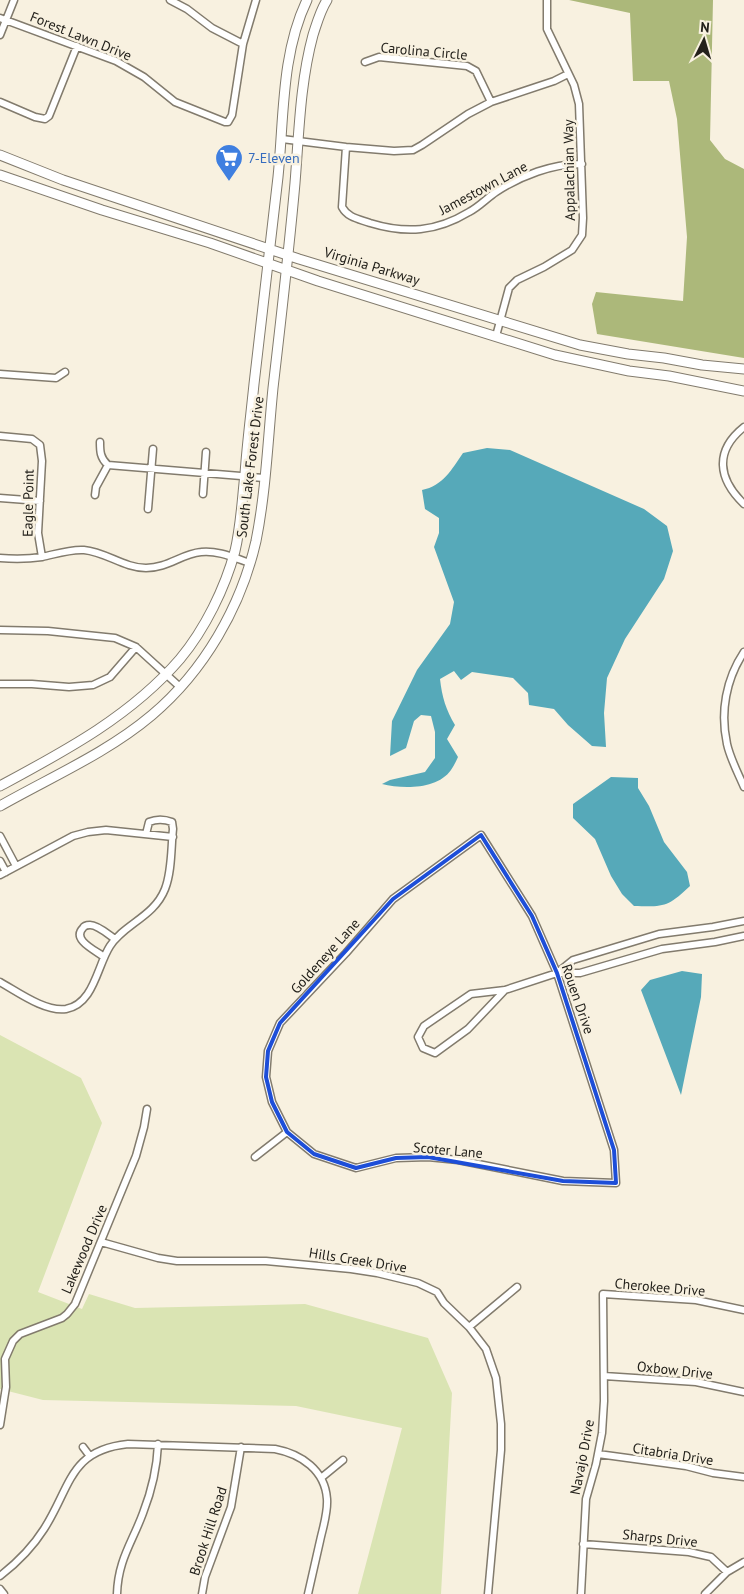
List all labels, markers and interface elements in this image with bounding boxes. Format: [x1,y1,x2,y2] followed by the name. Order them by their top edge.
[28,7,134,65] street label: Forest Lawn Drive
[679,15,729,65] north arrow
[700,18,711,36] text: N
[380,38,468,64] street label: Carolina Circle
[559,119,579,221] street label: Appalachian Way
[214,143,244,182] supermarket icon: 7-Eleven
[248,149,300,167] place label: 7-Eleven
[435,157,530,219] street label: Jamestown Lane
[321,243,423,289] street label: Virginia Parkway
[232,395,268,539] street label: South Lake Forest Drive
[18,469,38,537] street label: Eagle Point
[286,915,364,997] street label: Goldeneye Lane
[558,962,598,1036] street label: Rouen Drive
[412,1138,484,1162] street label: Scoter Lane
[57,1202,111,1296] street label: Lakewood Drive
[308,1243,408,1277] street label: Hills Creek Drive
[614,1274,706,1300] street label: Cherokee Drive
[636,1357,714,1383] street label: Oxbow Drive
[566,1418,598,1496] street label: Navajo Drive
[631,1439,715,1469] street label: Citabria Drive
[185,1484,231,1578] street label: Brook Hill Road
[622,1525,698,1551] street label: Sharps Drive

